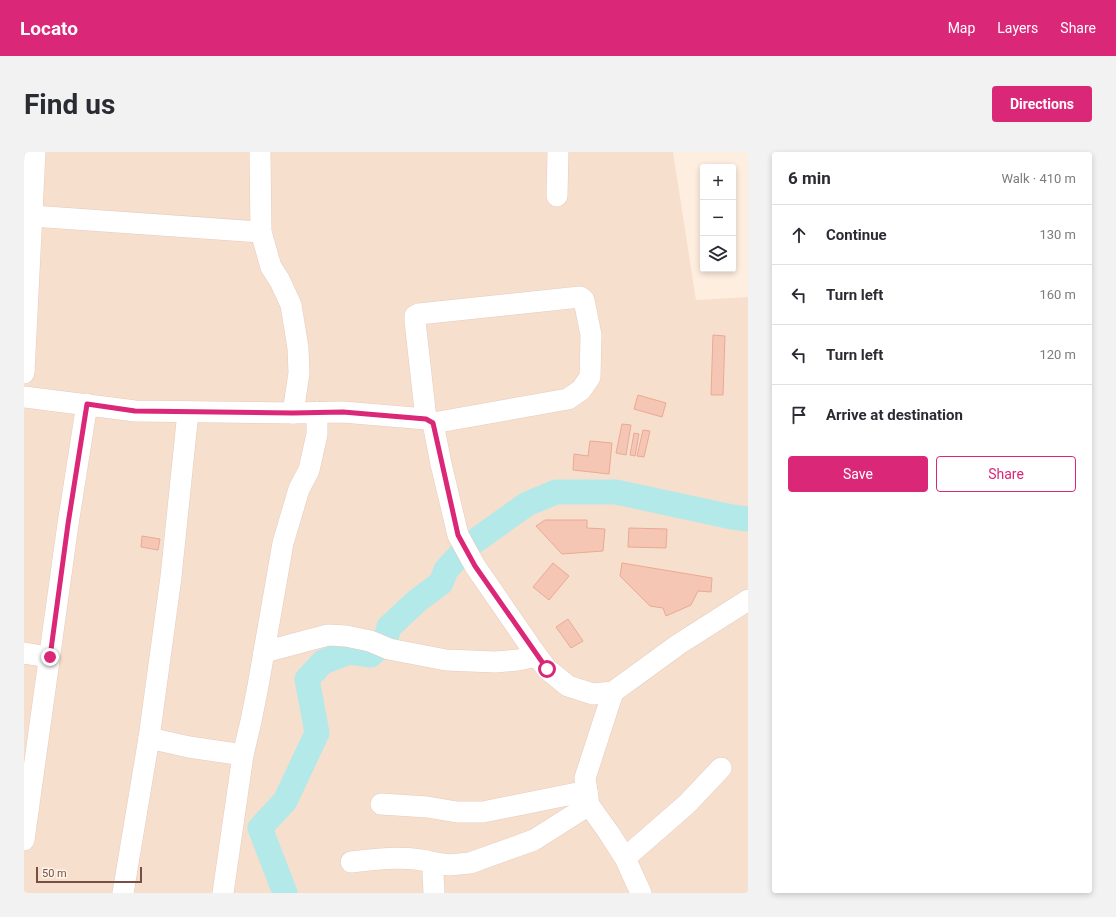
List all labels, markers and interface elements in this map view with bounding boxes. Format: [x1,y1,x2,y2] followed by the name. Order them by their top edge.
[20,17,78,40] text: Locato
[948,20,975,36] text: Map
[997,20,1038,36] text: Layers
[1060,20,1096,36] text: Share
[992,86,1092,122] button: Directions
[24,88,115,121] text: Find us
[700,164,736,272] map controls
[700,164,736,200] button: +
[788,168,831,188] text: 6 min
[1001,171,1076,186] text: Walk · 410 m
[700,200,736,236] button: −
[788,224,810,246] icon: ahead
[826,226,887,244] text: Continue
[1039,227,1076,242] text: 130 m
[700,236,736,272] button: layers
[788,284,810,306] icon: left
[826,286,883,304] text: Turn left
[1039,287,1076,302] text: 160 m
[788,344,810,366] icon: left
[826,346,883,364] text: Turn left
[1039,347,1076,362] text: 120 m
[788,404,810,426] icon: arrive
[826,406,963,424] text: Arrive at destination
[788,456,928,492] button: Save
[936,456,1076,492] button: Share
[41,648,59,666] route end
[538,660,556,678] route start
[36,865,142,884] scale bar
[42,867,67,880] text: 50 m

